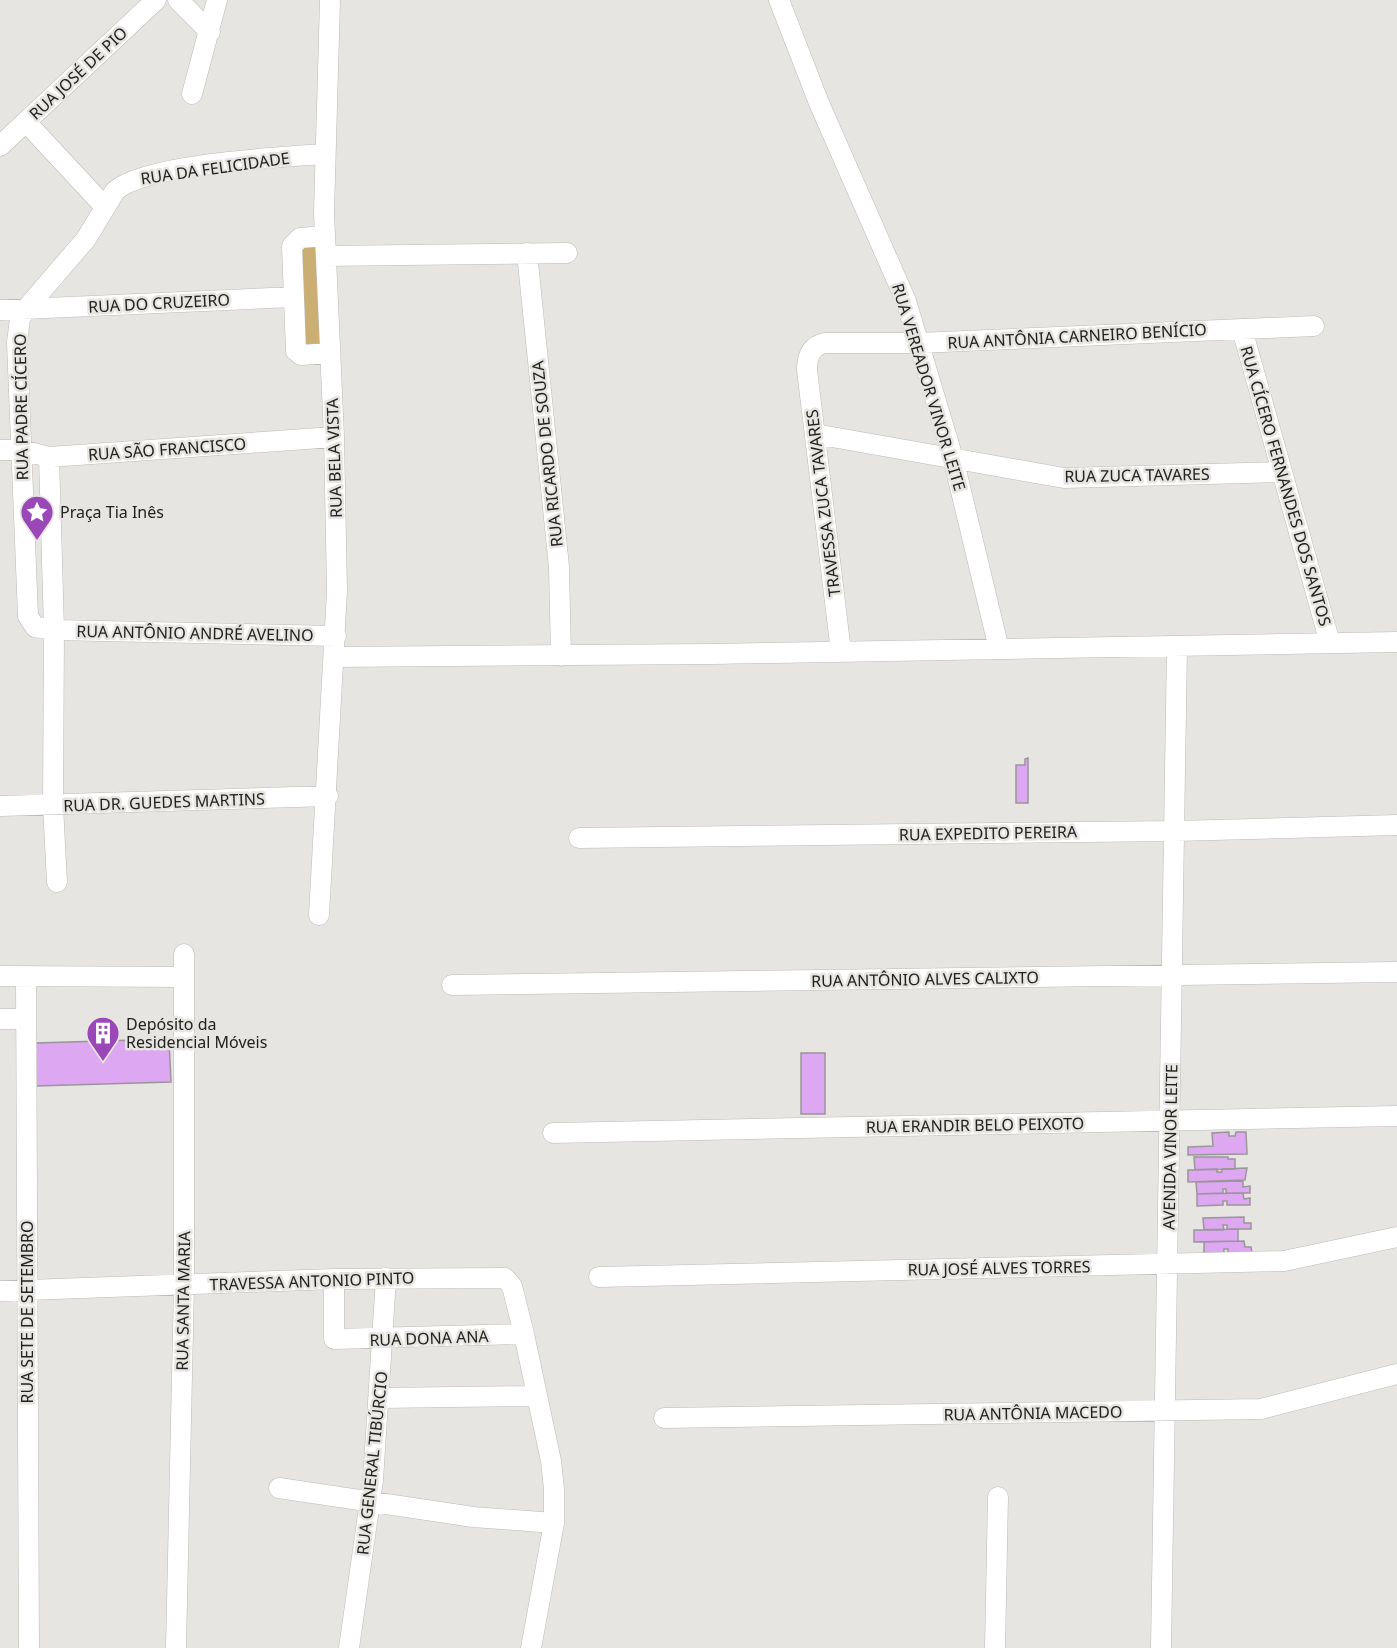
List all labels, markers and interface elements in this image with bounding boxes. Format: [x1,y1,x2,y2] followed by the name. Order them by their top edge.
[24,22,132,124] street label: RUA JOSÉ DE PIO
[139,147,291,189] street label: RUA DA FELICIDADE
[887,280,971,494] street label: RUA VEREADOR VINOR LEITE
[88,288,230,318] street label: RUA DO CRUZEIRO
[947,318,1207,354] street label: RUA ANTÔNIA CARNEIRO BENÍCIO
[9,333,33,481] street label: RUA PADRE CÍCERO
[1235,343,1337,629] street label: RUA CÍCERO FERNANDES DOS SANTOS
[526,359,568,548] street label: RUA RICARDO DE SOUZA
[321,397,347,518] street label: RUA BELA VISTA
[801,408,845,598] street label: TRAVESSA ZUCA TAVARES
[87,432,247,466] street label: RUA SÃO FRANCISCO
[1064,463,1210,487] street label: RUA ZUCA TAVARES
[19,494,55,541] place icon: Praça Tia Inês
[60,501,164,523] place label: Praça Tia Inês
[76,620,314,646] street label: RUA ANTÔNIO ANDRÉ AVELINO
[63,787,265,817] street label: RUA DR. GUEDES MARTINS
[899,820,1078,846] street label: RUA EXPEDITO PEREIRA
[811,966,1039,992] street label: RUA ANTÔNIO ALVES CALIXTO
[126,1013,267,1053] place label: Depósito da Residencial Móveis
[85,1015,121,1062] building icon: Depósito da Residencial Móveis
[1158,1064,1182,1230] street label: AVENIDA VINOR LEITE
[866,1112,1084,1138] street label: RUA ERANDIR BELO PEIXOTO
[16,1220,38,1404] street label: RUA SETE DE SETEMBRO
[171,1230,195,1371] street label: RUA SANTA MARIA
[907,1255,1091,1281] street label: RUA JOSÉ ALVES TORRES
[209,1266,415,1296] street label: TRAVESSA ANTONIO PINTO
[369,1325,490,1351] street label: RUA DONA ANA
[351,1370,393,1556] street label: RUA GENERAL TIBÚRCIO
[943,1400,1123,1426] street label: RUA ANTÔNIA MACEDO

